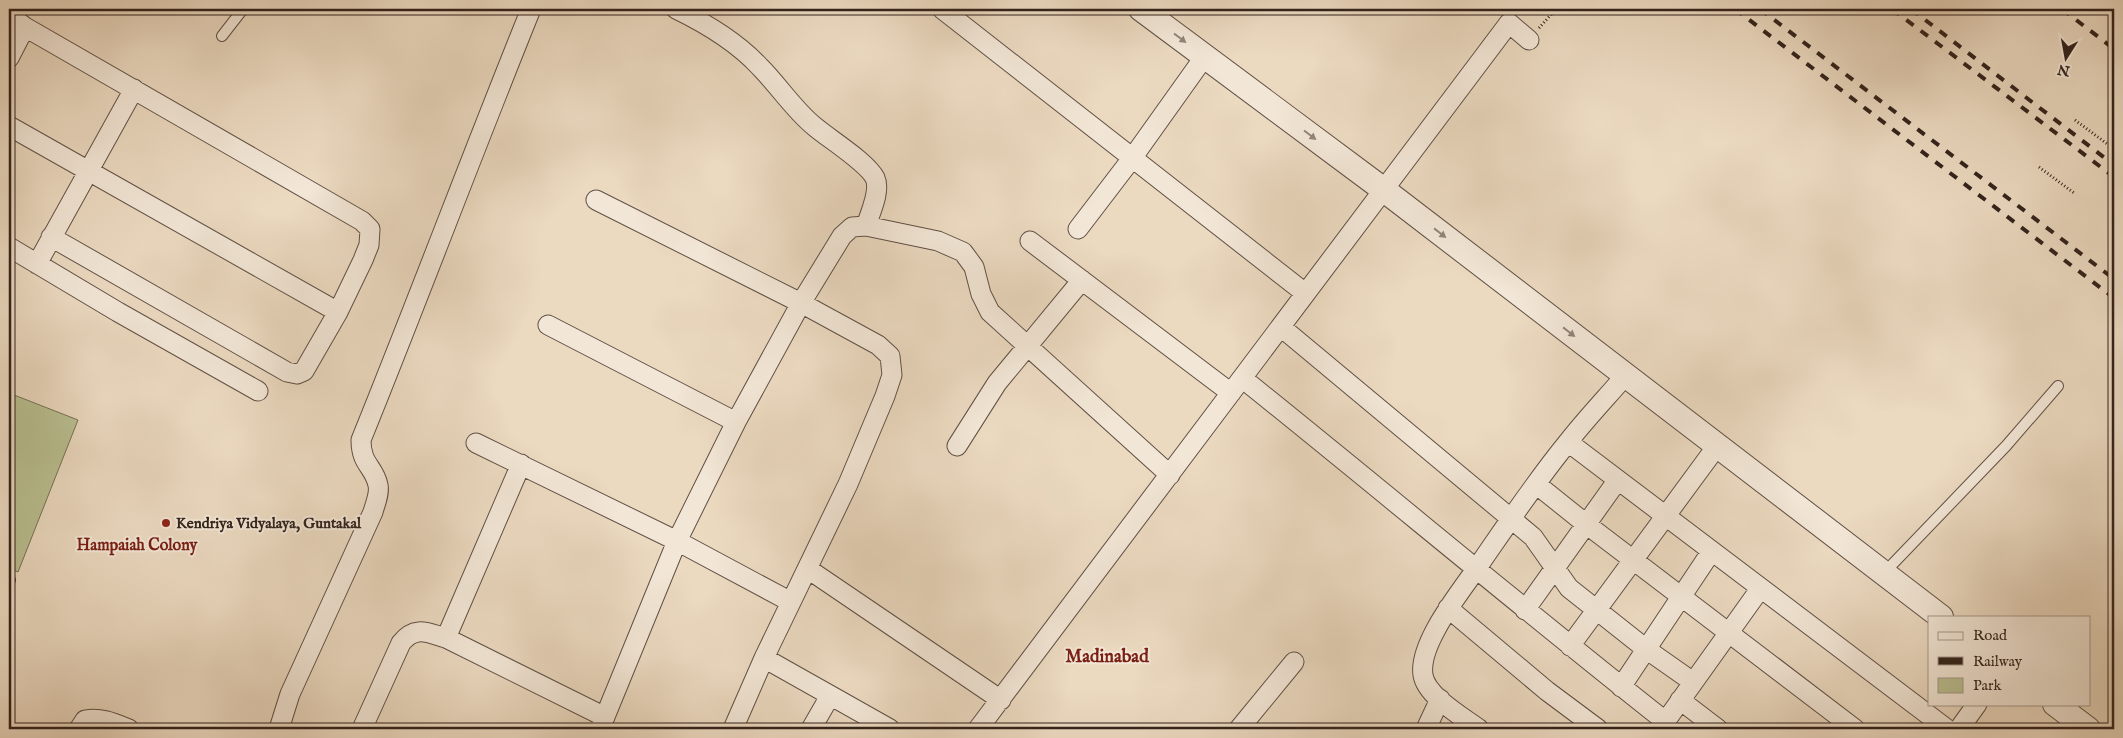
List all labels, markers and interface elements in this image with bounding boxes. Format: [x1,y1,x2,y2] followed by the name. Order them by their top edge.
[2040,32,2090,82] north arrow
[1173,33,1187,43] one-way arrow
[2056,60,2072,80] text: N
[1303,130,1316,141] one-way arrow
[1433,228,1446,239] one-way arrow
[1562,327,1575,338] one-way arrow
[176,514,362,533] place label: Kendriya Vidyalaya, Guntakal
[160,517,172,529] marker: Kendriya Vidyalaya, Guntakal
[77,536,199,556] district label: Hampaiah Colony
[1928,616,2090,706] legend
[1973,626,2008,645] text: Road
[1065,646,1149,669] district label: Madinabad
[1973,652,2023,671] text: Railway
[1973,676,2003,695] text: Park

